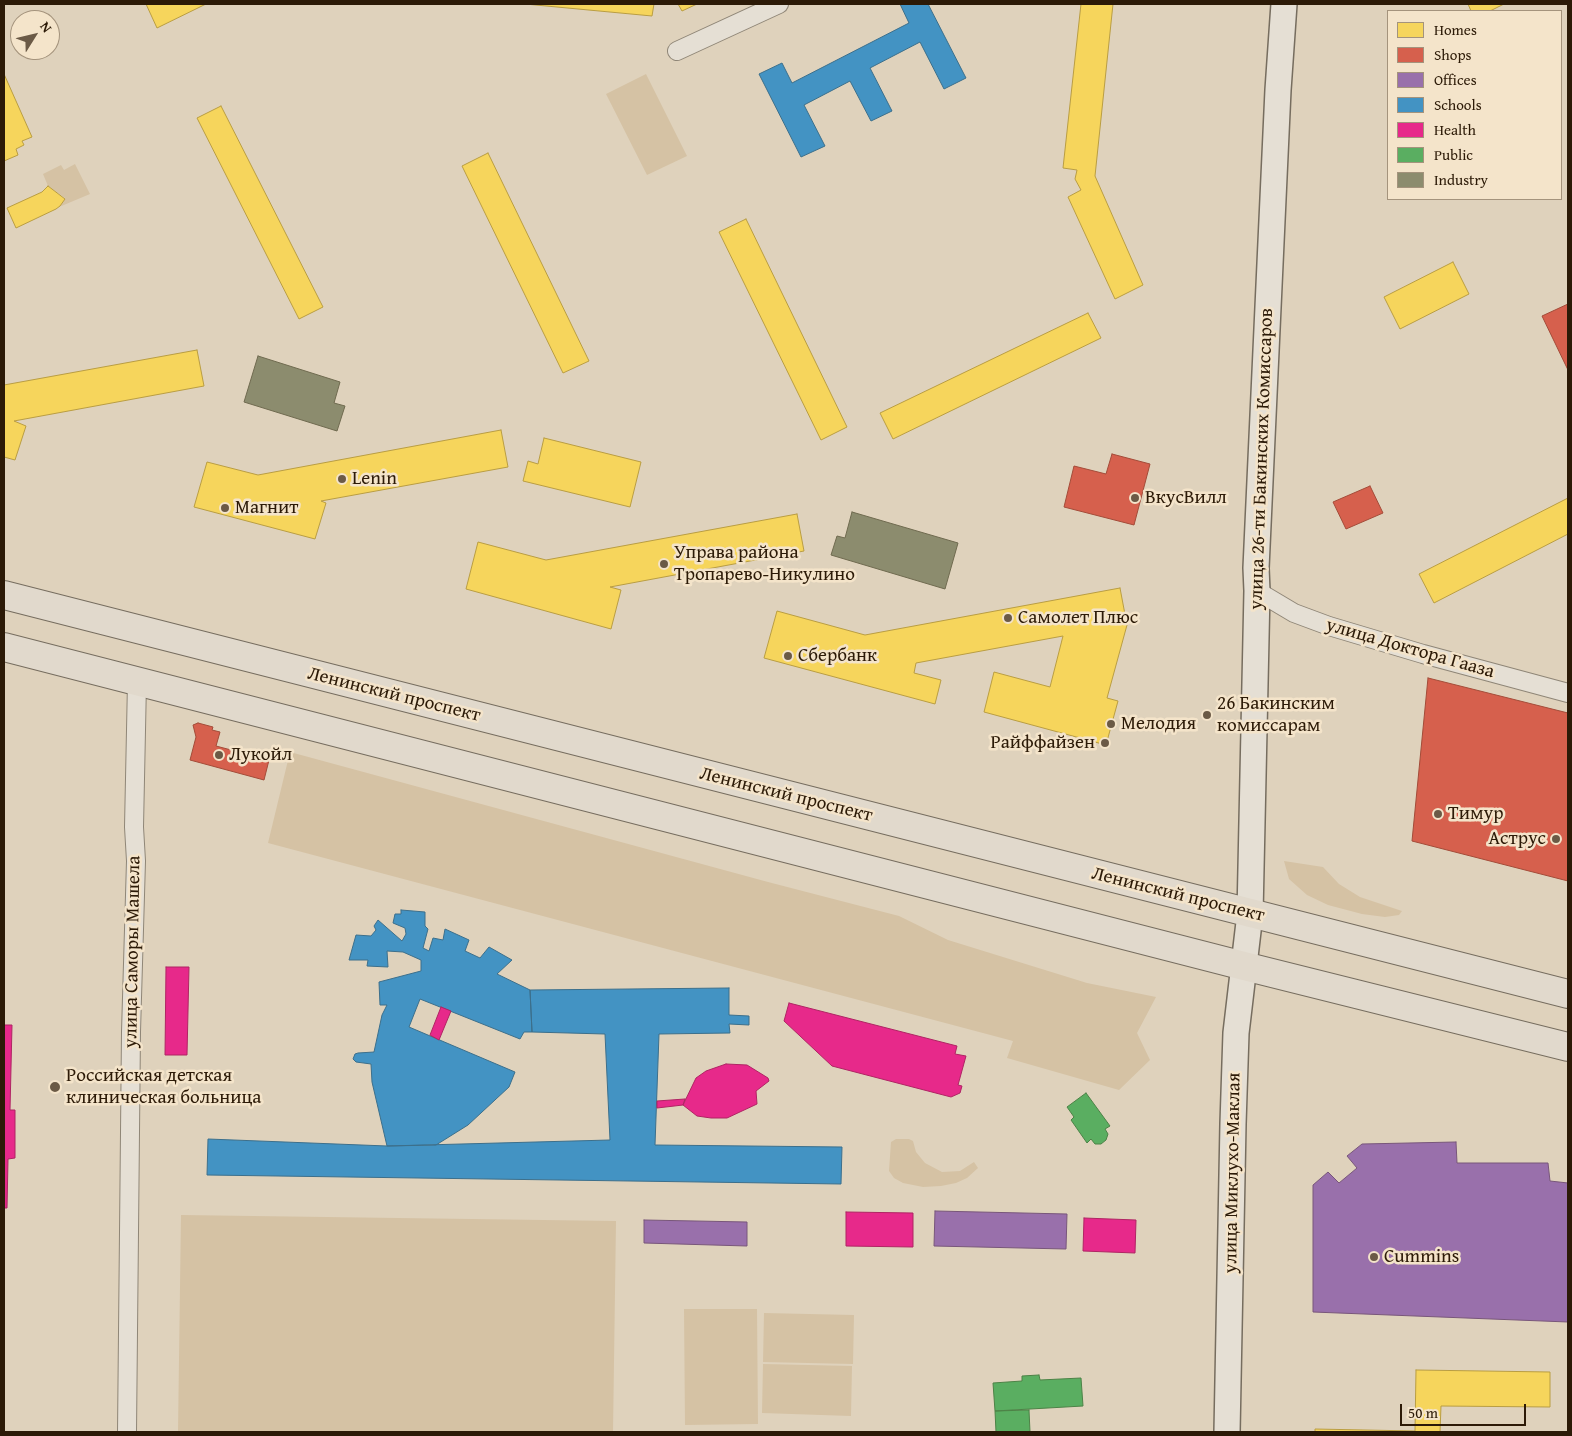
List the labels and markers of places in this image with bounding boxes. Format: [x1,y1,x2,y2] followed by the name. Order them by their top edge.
[352,468,397,490] place label: Lenin
[336,473,348,485] marker: Lenin
[1145,487,1227,509] place label: ВкусВилл
[1129,492,1141,504] marker: ВкусВилл
[235,497,298,519] place label: Магнит
[219,502,231,514] marker: Магнит
[674,542,855,586] place label: Управа района Тропарево-Никулино
[658,558,670,570] marker: Управа района Тропарево-Никулино
[1018,607,1138,629] place label: Самолет Плюс
[1002,612,1014,624] marker: Самолет Плюс
[798,645,877,667] place label: Сбербанк
[782,650,794,662] marker: Сбербанк
[1217,693,1335,737] place label: 26 Бакинским комиссарам
[1201,709,1213,721] marker: 26 Бакинским комиссарам
[1121,713,1196,735] place label: Мелодия
[1105,718,1117,730] marker: Мелодия
[990,732,1095,754] place label: Райффайзен
[1099,737,1111,749] marker: Райффайзен
[229,744,292,766] place label: Лукойл
[213,749,225,761] marker: Лукойл
[1448,803,1503,825] place label: Тимур
[1432,808,1444,820] marker: Тимур
[1489,828,1546,850] place label: Аструс
[1550,833,1562,845] marker: Аструс
[66,1065,261,1109] place label: Российская детская клиническая больница
[48,1080,62,1094] marker: Российская детская клиническая больница
[1384,1246,1459,1268] place label: Cummins
[1368,1251,1380,1263] marker: Cummins

